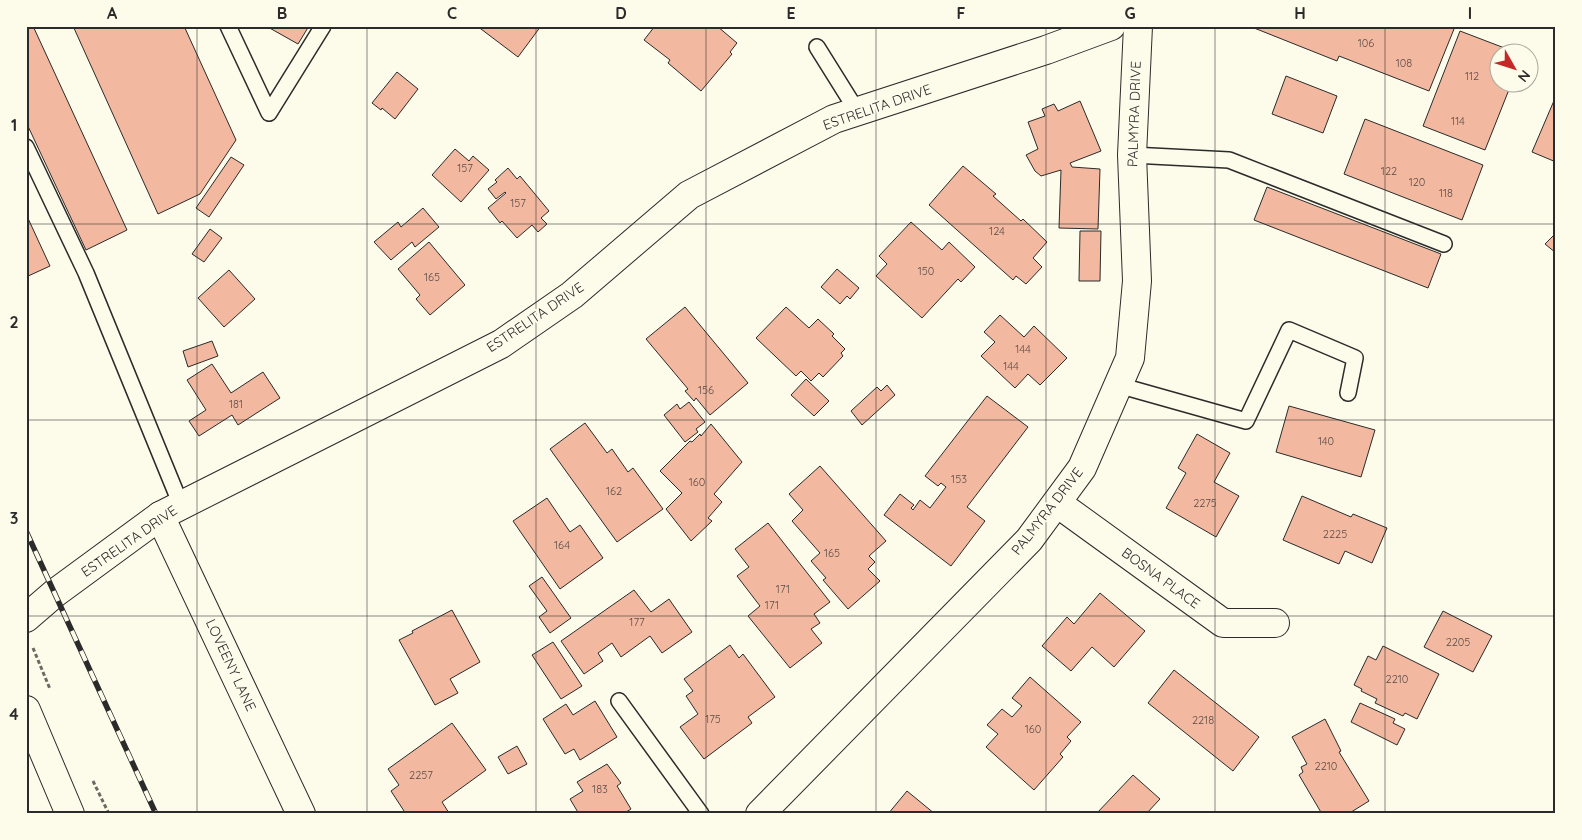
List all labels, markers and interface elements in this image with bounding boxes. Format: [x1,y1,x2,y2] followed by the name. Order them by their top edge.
[107,3,118,23] text: A
[277,3,287,23] text: B
[447,3,457,23] text: C
[615,3,627,23] text: D
[786,3,796,23] text: E
[957,3,966,23] text: F
[1124,3,1136,23] text: G
[1294,3,1306,23] text: H
[1468,3,1472,23] text: I
[1358,36,1374,50] house number: 106
[1490,42,1540,92] north arrow
[1396,56,1412,70] house number: 108
[1123,61,1145,167] street label: PALMYRA DRIVE
[1514,67,1534,86] text: N
[1465,69,1479,83] house number: 112
[820,80,934,134] street label: ESTRELITA DRIVE
[1451,114,1465,128] house number: 114
[11,115,17,135] text: 1
[457,161,473,175] house number: 157
[1381,164,1397,178] house number: 122
[1409,175,1425,189] house number: 120
[1439,186,1453,200] house number: 118
[510,196,526,210] house number: 157
[989,224,1005,238] house number: 124
[918,264,934,278] house number: 150
[424,270,440,284] house number: 165
[483,278,587,356] street label: ESTRELITA DRIVE
[9,312,19,332] text: 2
[1015,342,1031,356] house number: 144
[1003,359,1019,373] house number: 144
[698,383,714,397] house number: 156
[229,397,243,411] house number: 181
[1318,434,1334,448] house number: 140
[1007,464,1087,558] street label: PALMYRA DRIVE
[951,472,967,486] house number: 153
[689,475,705,489] house number: 160
[606,484,622,498] house number: 162
[1193,496,1217,510] house number: 2275
[77,501,181,581] street label: ESTRELITA DRIVE
[10,508,18,528] text: 3
[1323,527,1347,541] house number: 2225
[554,538,570,552] house number: 164
[1118,543,1204,613] street label: BOSNA PLACE
[824,546,840,560] house number: 165
[776,582,790,596] house number: 171
[765,598,779,612] house number: 171
[629,615,645,629] house number: 177
[202,616,260,714] street label: LOVEENY LANE
[1446,635,1470,649] house number: 2205
[1386,672,1408,686] house number: 2210
[9,704,19,724] text: 4
[705,712,721,726] house number: 175
[1192,713,1214,727] house number: 2218
[1025,722,1041,736] house number: 160
[1315,759,1337,773] house number: 2210
[409,768,433,782] house number: 2257
[592,782,608,796] house number: 183

